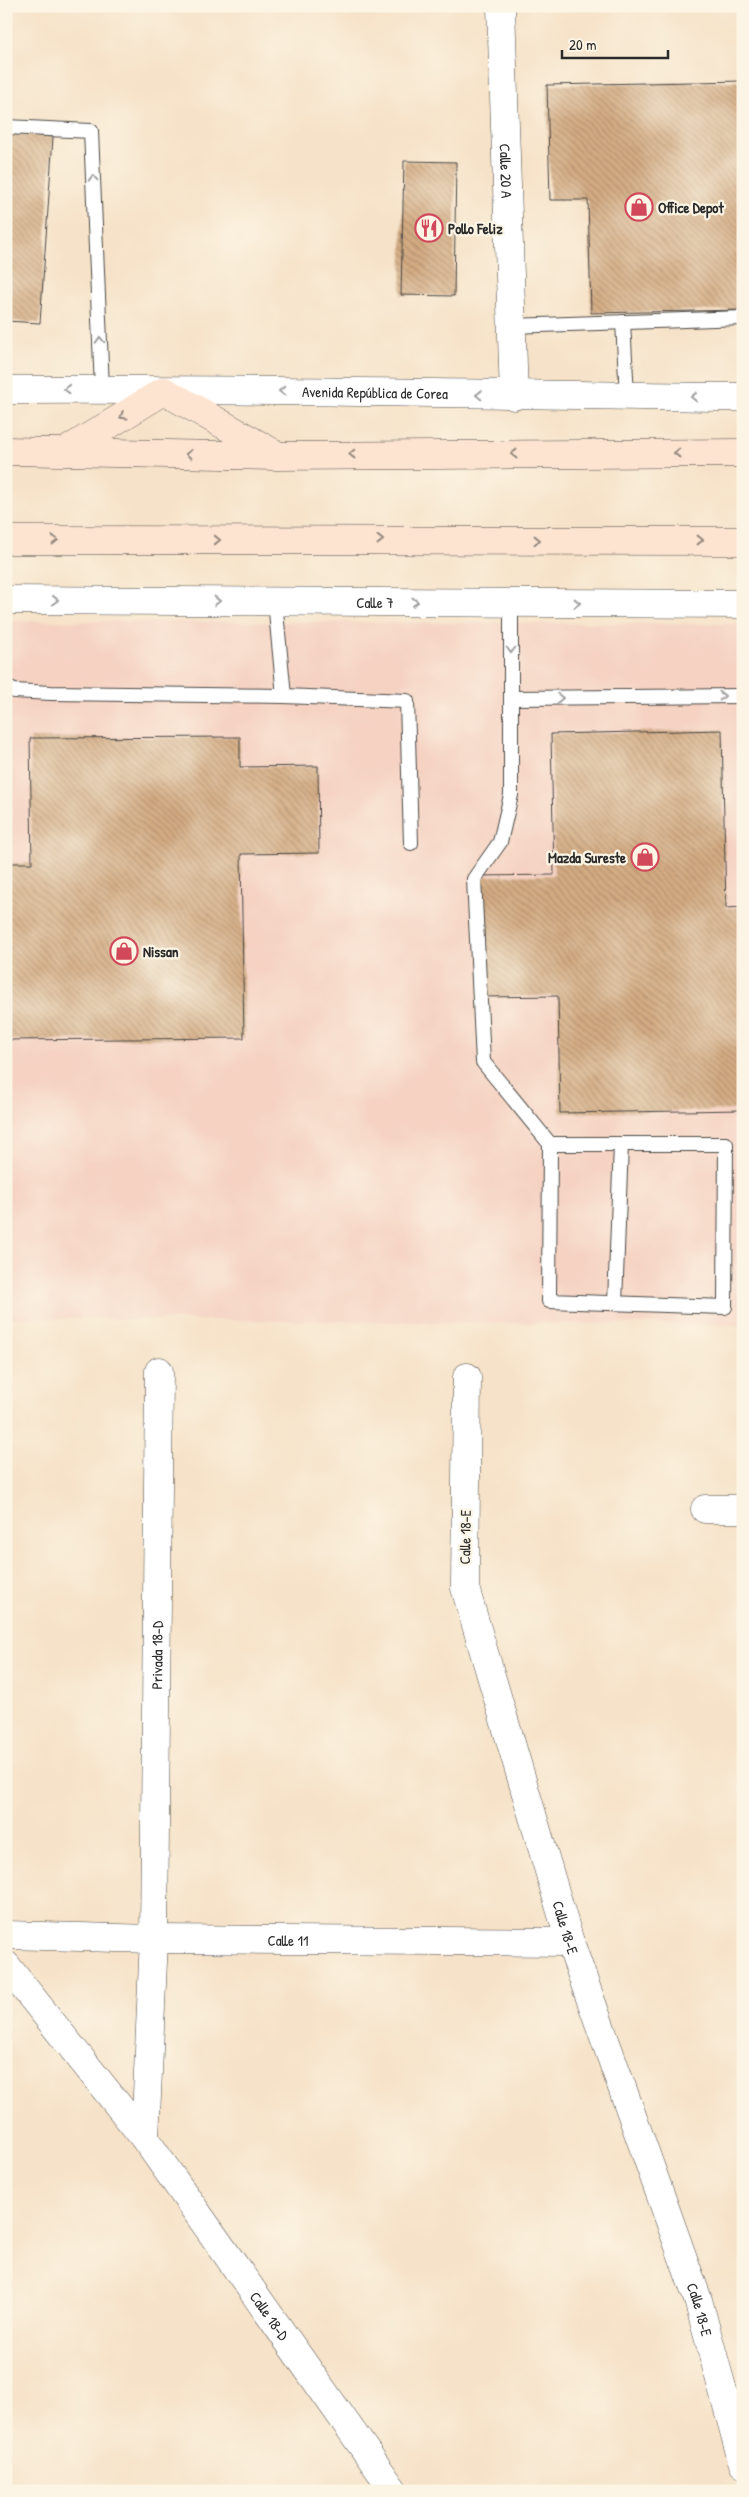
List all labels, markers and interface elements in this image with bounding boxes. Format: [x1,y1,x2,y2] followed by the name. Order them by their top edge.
[562,28,668,60] scale bar
[569,34,596,55] text: 20 m
[495,143,518,199] street label: Calle 20 A
[88,174,99,182] one-way arrow
[624,192,654,222] shop icon: Office Depot
[658,197,724,219] place label: Office Depot
[414,213,444,243] restaurant icon: Pollo Feliz
[448,218,503,239] place label: Pollo Feliz
[95,336,106,344] one-way arrow
[302,381,448,404] street label: Avenida República de Corea
[62,384,70,394] one-way arrow
[277,386,285,396] one-way arrow
[475,390,482,400] one-way arrow
[690,391,698,402] one-way arrow
[119,410,128,420] one-way arrow
[672,448,680,458] one-way arrow
[185,449,192,459] one-way arrow
[347,449,355,459] one-way arrow
[510,449,518,459] one-way arrow
[52,535,59,545] one-way arrow
[214,535,222,545] one-way arrow
[376,535,384,545] one-way arrow
[534,535,541,545] one-way arrow
[696,535,704,545] one-way arrow
[356,591,394,613] street label: Calle 7
[52,595,59,605] one-way arrow
[214,595,222,606] one-way arrow
[412,597,419,607] one-way arrow
[574,598,582,608] one-way arrow
[506,647,516,655] one-way arrow
[718,691,726,701] one-way arrow
[556,693,564,703] one-way arrow
[630,842,660,872] shop icon: Mazda Sureste
[548,847,626,868] place label: Mazda Sureste
[109,936,139,966] shop icon: Nissan
[143,941,179,962] place label: Nissan
[454,1509,476,1564] street label: Calle 18-E
[146,1620,167,1690] street label: Privada 18-D
[548,1898,584,1957] street label: Calle 18-E
[267,1929,308,1951] street label: Calle 11
[682,2280,718,2339] street label: Calle 18-E
[245,2287,295,2345] street label: Calle 18-D

